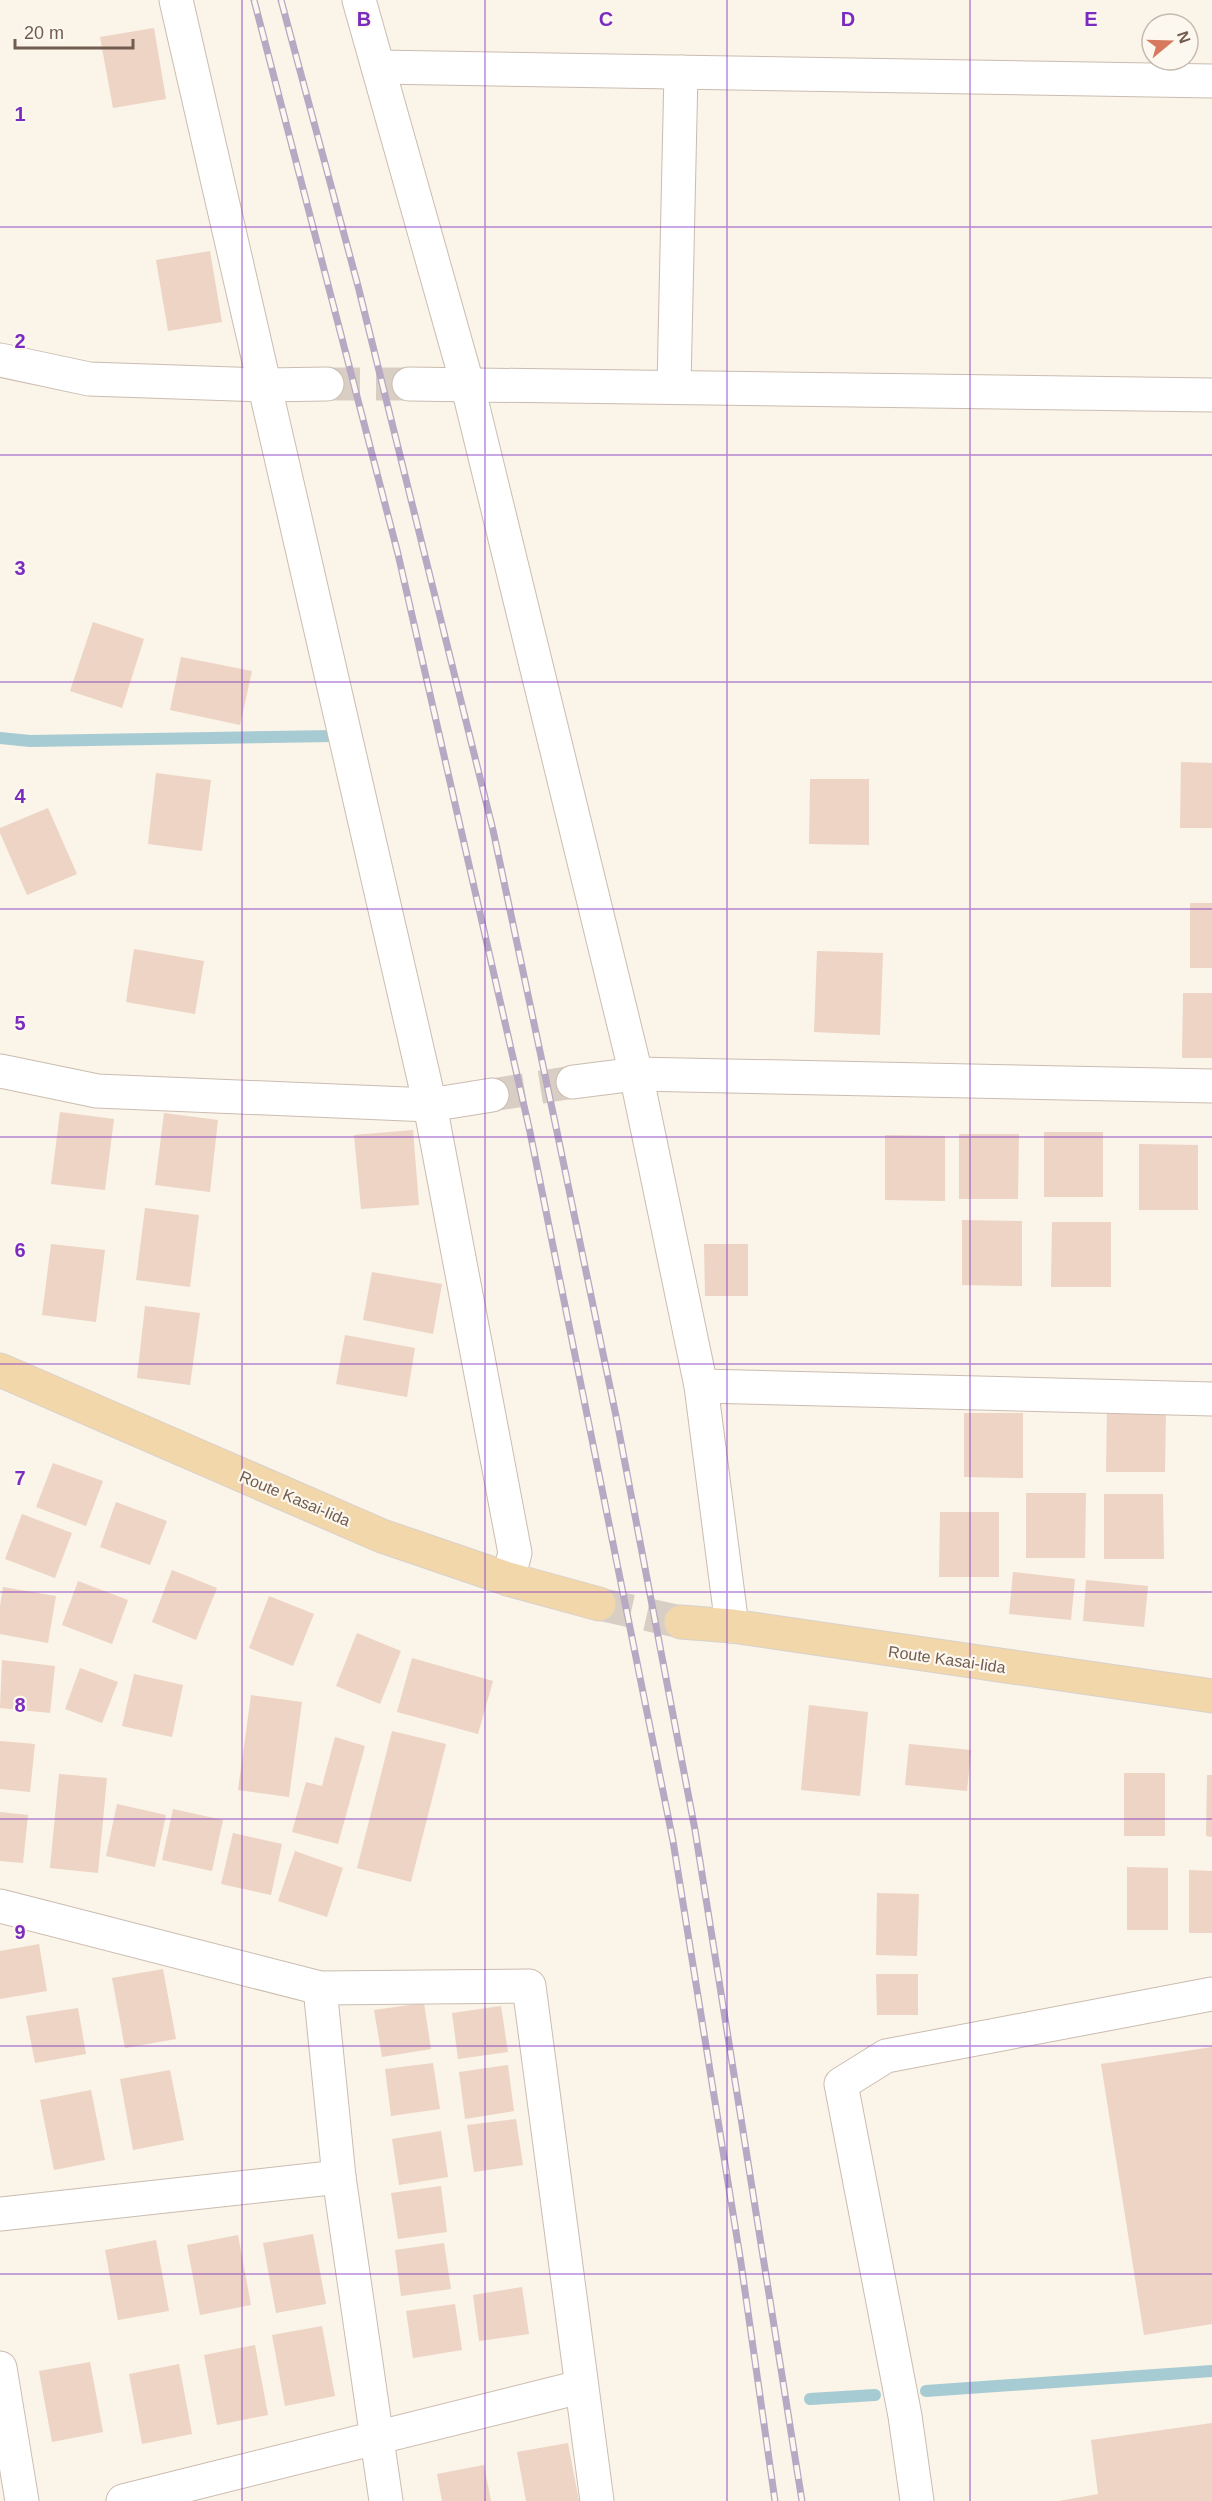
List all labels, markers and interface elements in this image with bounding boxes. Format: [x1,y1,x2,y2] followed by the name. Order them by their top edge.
[357,8,371,30] text: B
[599,8,613,30] text: C
[841,8,855,30] text: D
[1084,8,1098,30] text: E
[15,12,134,50] scale bar
[1140,12,1200,72] north arrow
[24,23,64,43] text: 20 m
[1174,29,1194,46] text: N
[14,103,26,125] text: 1
[14,330,26,352] text: 2
[14,557,26,579] text: 3
[14,785,26,807] text: 4
[14,1012,26,1034] text: 5
[14,1239,26,1261] text: 6
[14,1467,26,1489] text: 7
[237,1468,353,1529] street label: Route Kasai-Iida
[887,1643,1007,1676] street label: Route Kasai-Iida
[14,1694,26,1716] text: 8
[14,1921,26,1943] text: 9

